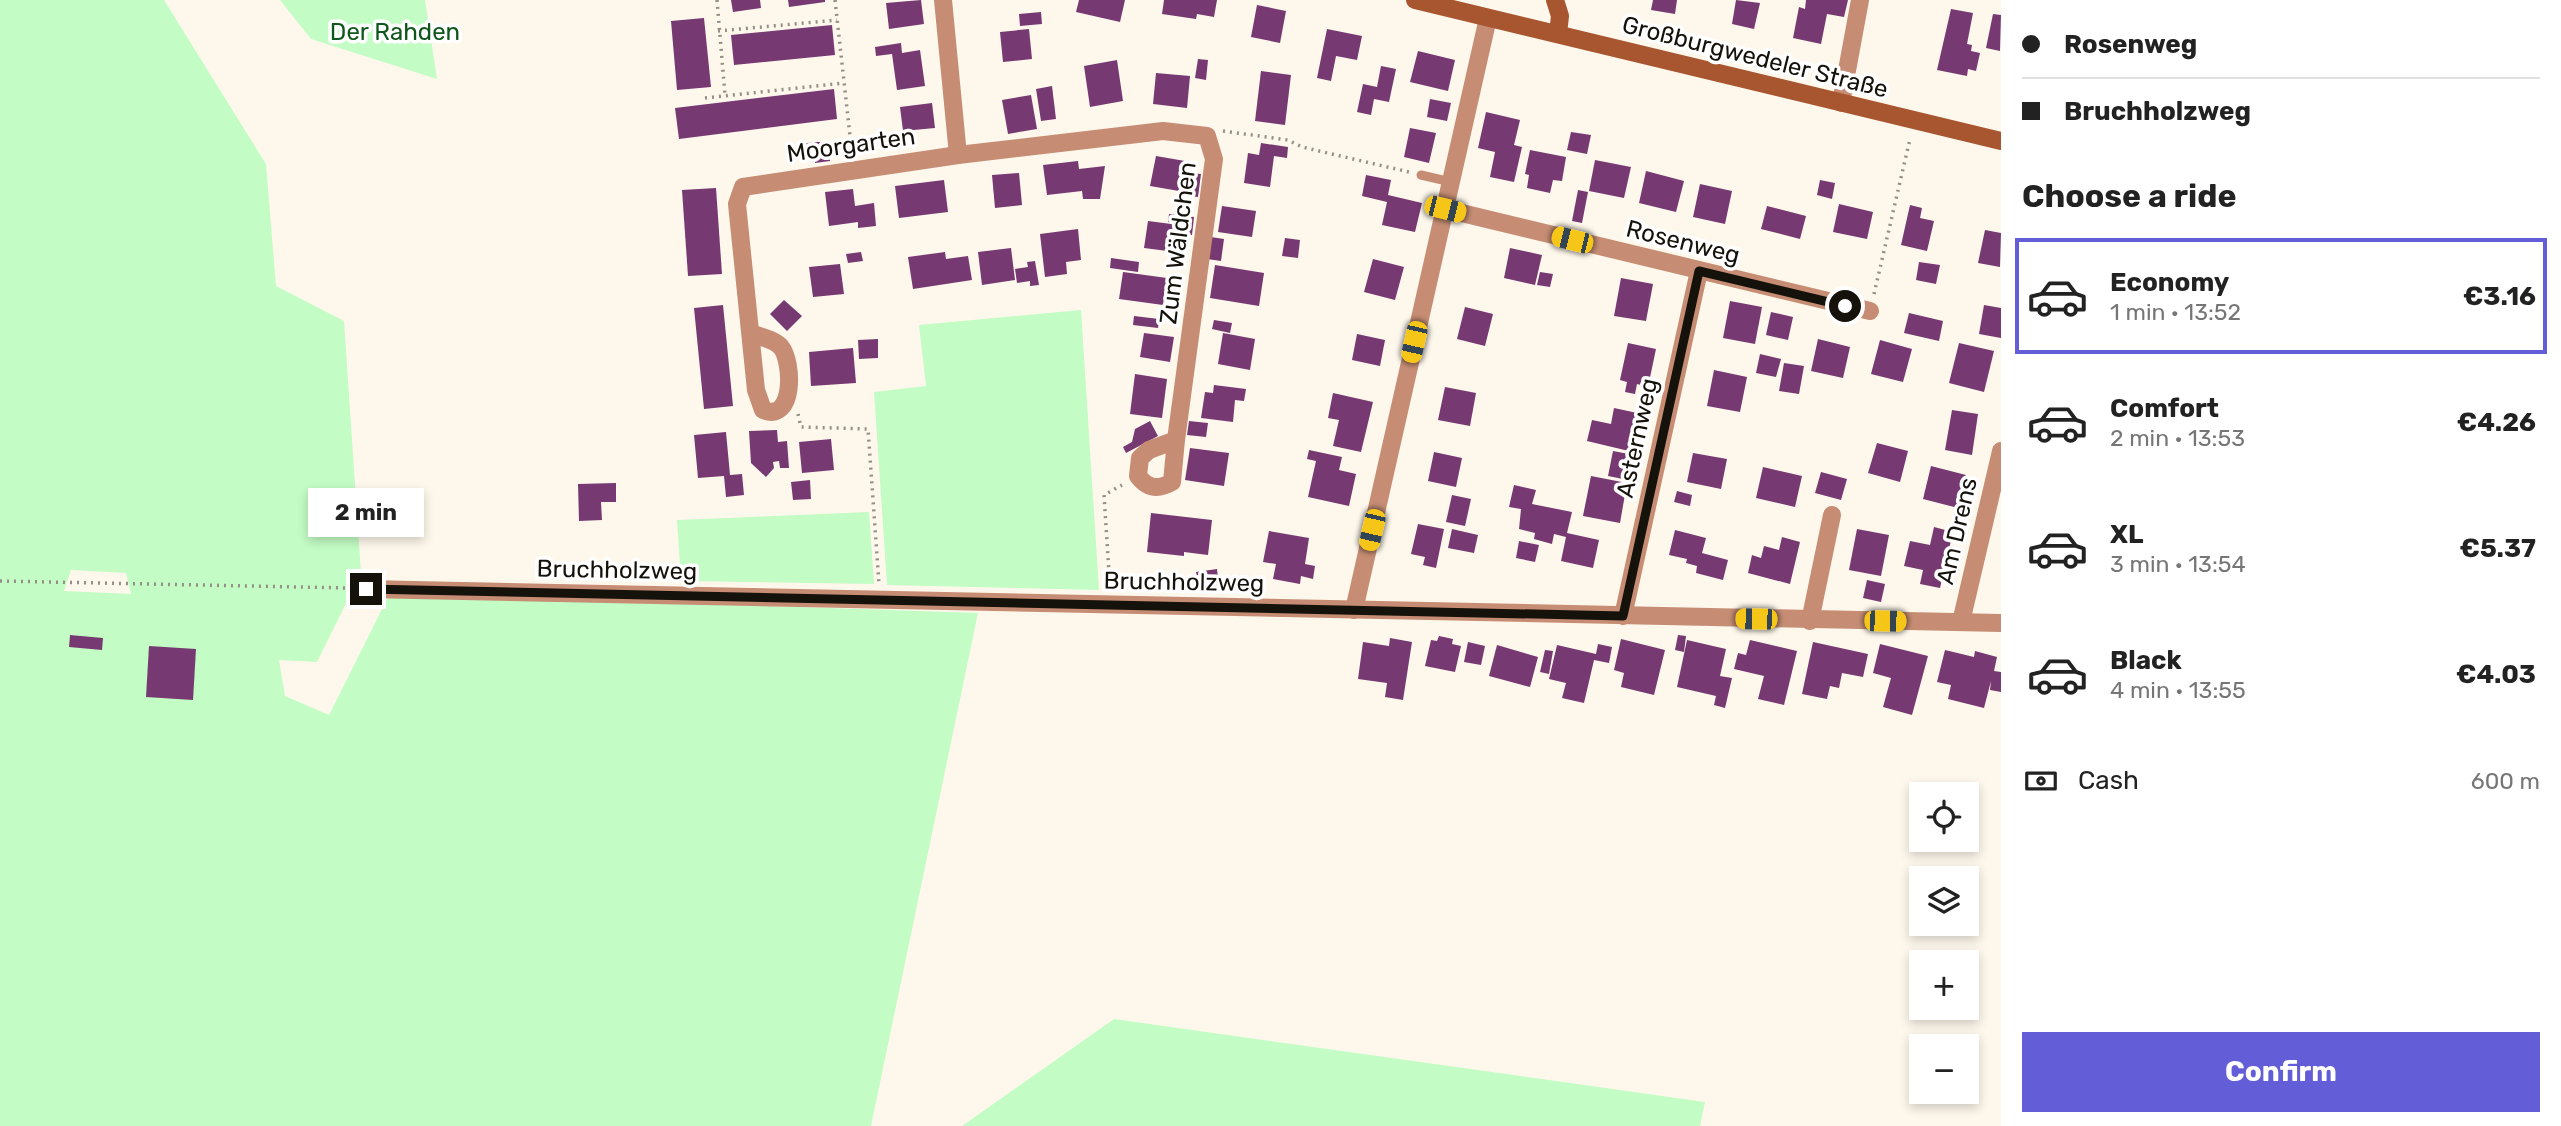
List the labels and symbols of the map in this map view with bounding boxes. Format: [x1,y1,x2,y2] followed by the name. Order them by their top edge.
[1619,10,1891,104] street label: Großburgwedeler Straße
[330,18,460,46] park label: Der Rahden
[785,122,917,168] street label: Moorgarten
[1154,160,1202,326] street label: Zum Wäldchen
[1423,194,1468,224] car
[1623,214,1743,270] street label: Rosenweg
[1550,225,1595,255] car
[1829,290,1861,322] route start
[1400,319,1429,365] car
[1611,376,1663,500] street label: Asternweg
[1931,475,1983,587] street label: Am Drens
[308,488,424,536] callout: 2 min
[1358,507,1387,553] car
[536,555,698,585] street label: Bruchholzweg
[1103,567,1265,597] street label: Bruchholzweg
[350,573,382,605] route end
[1735,608,1778,630] car
[1864,610,1907,632] car

